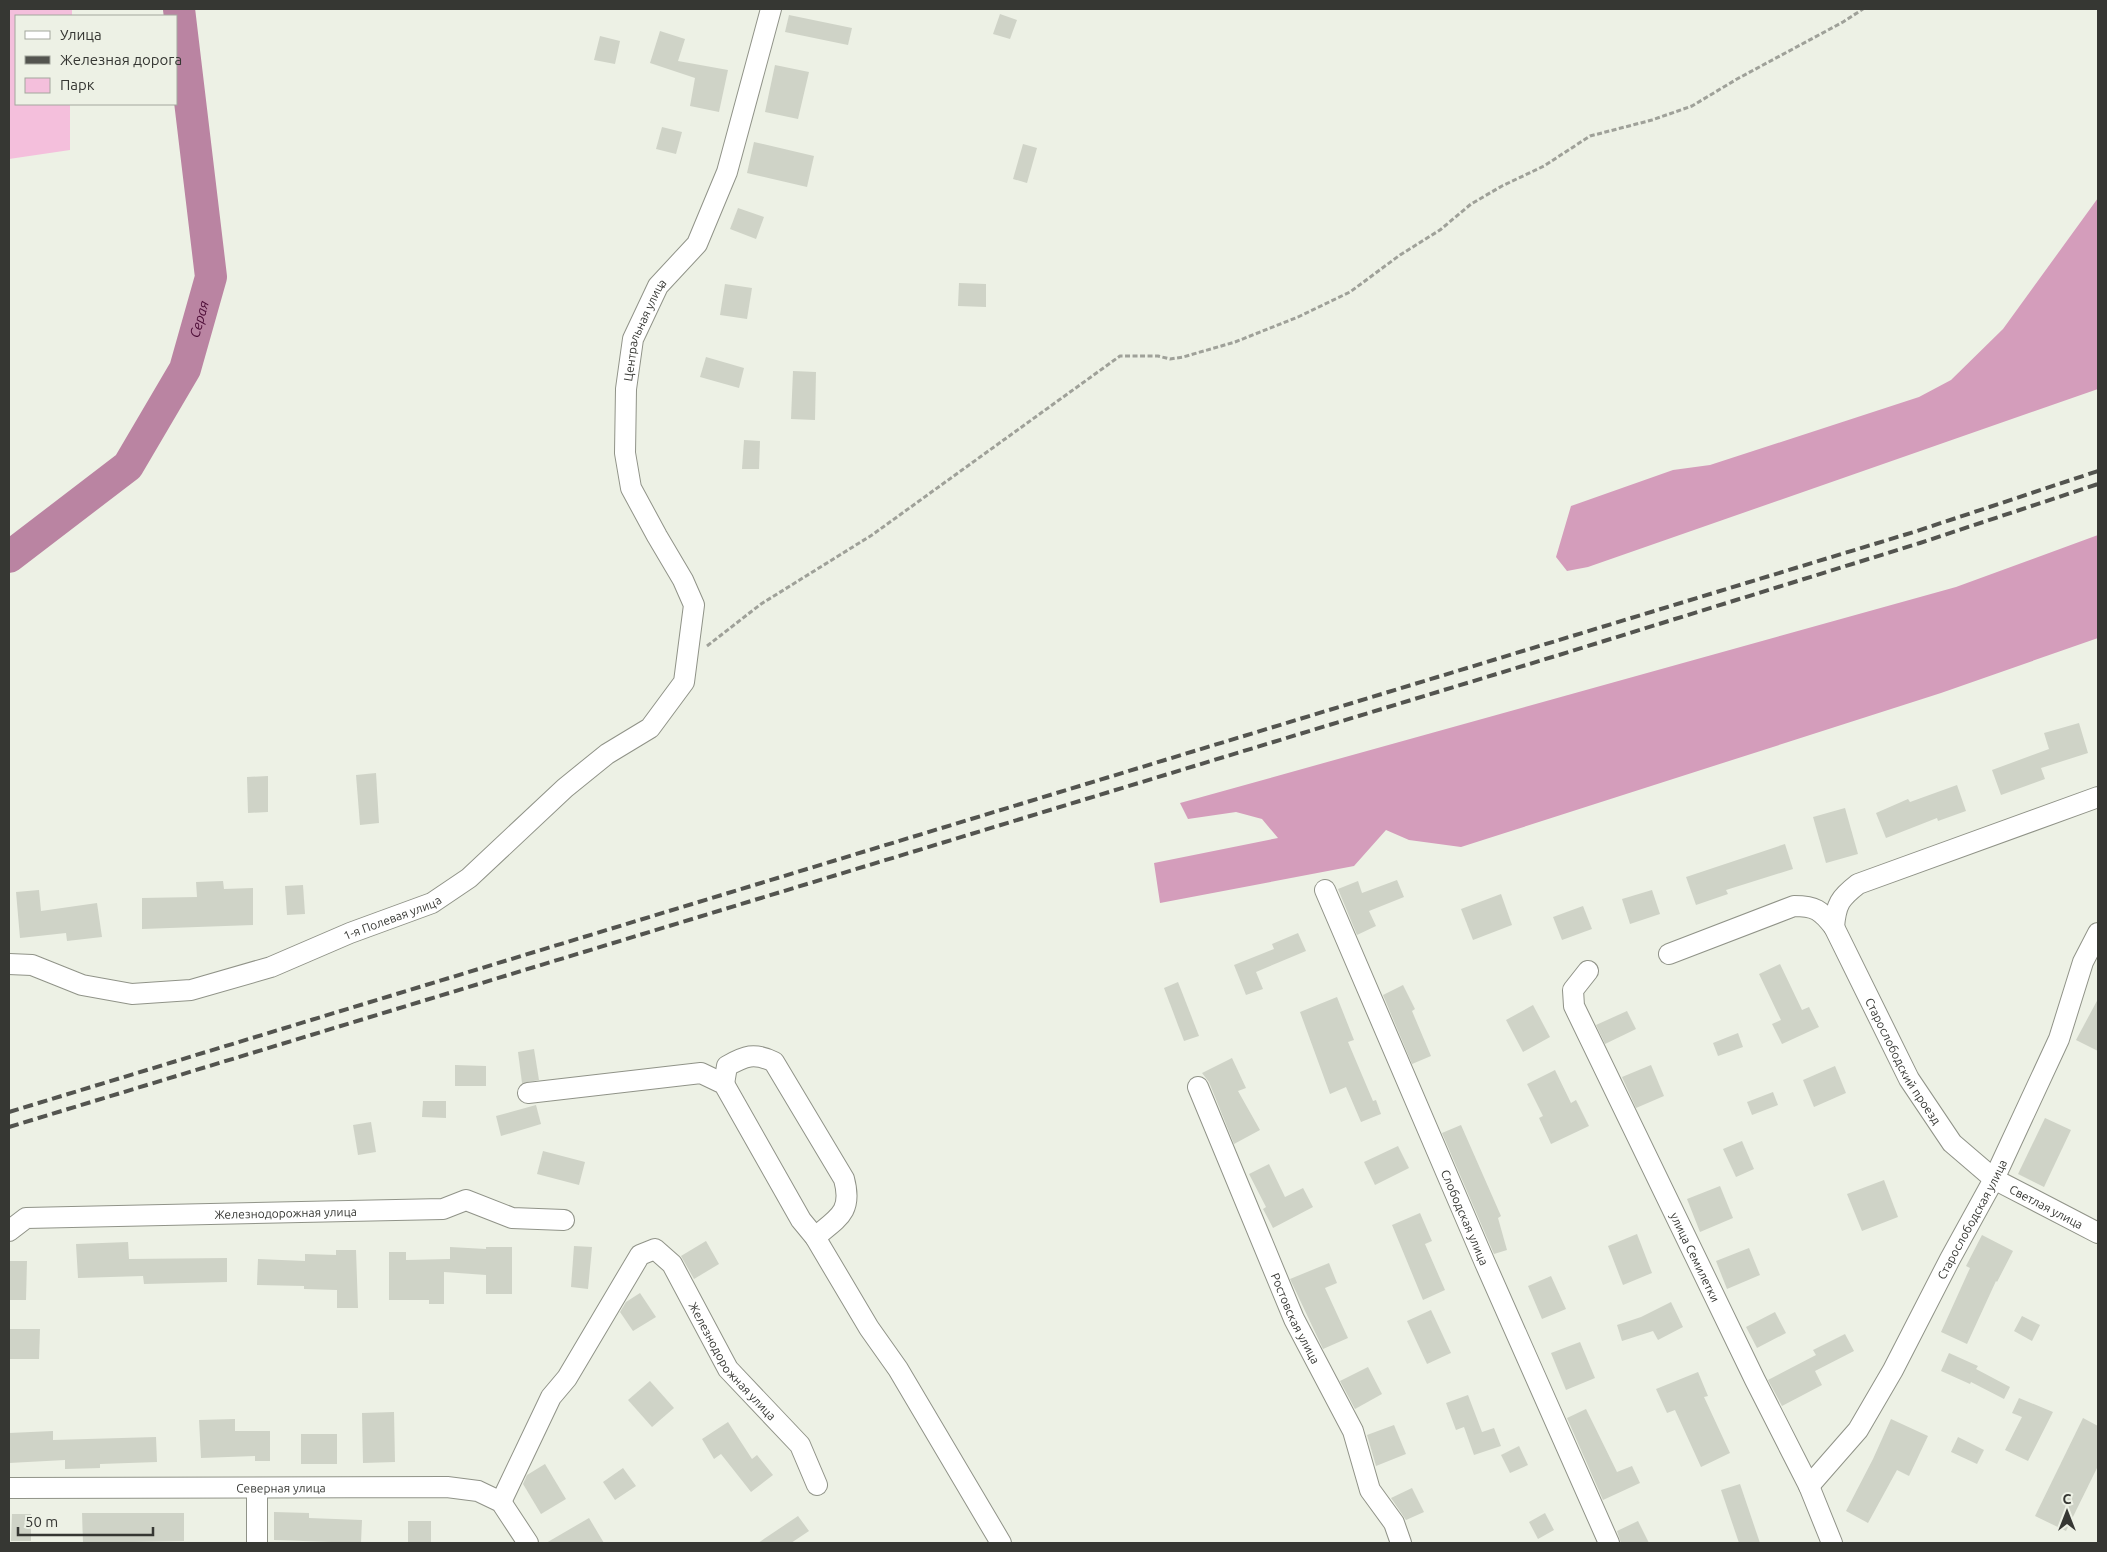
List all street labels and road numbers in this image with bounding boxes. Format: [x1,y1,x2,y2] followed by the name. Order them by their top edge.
[621,276,668,382] street label: Центральная улица
[341,892,443,942] street label: 1-я Полевая улица
[1863,996,1944,1127] street label: Старослободский проезд
[1934,1157,2009,1281] street label: Старослободская улица
[1439,1167,1492,1267] street label: Слободская улица
[2008,1182,2085,1231] street label: Светлая улица
[214,1204,357,1220] street label: Железнодорожная улица
[1668,1210,1723,1304] street label: улица Семилетки
[1269,1271,1323,1366] street label: Ростовская улица
[687,1300,779,1422] street label: Железнодорожная улица
[236,1481,326,1494] street label: Северная улица

